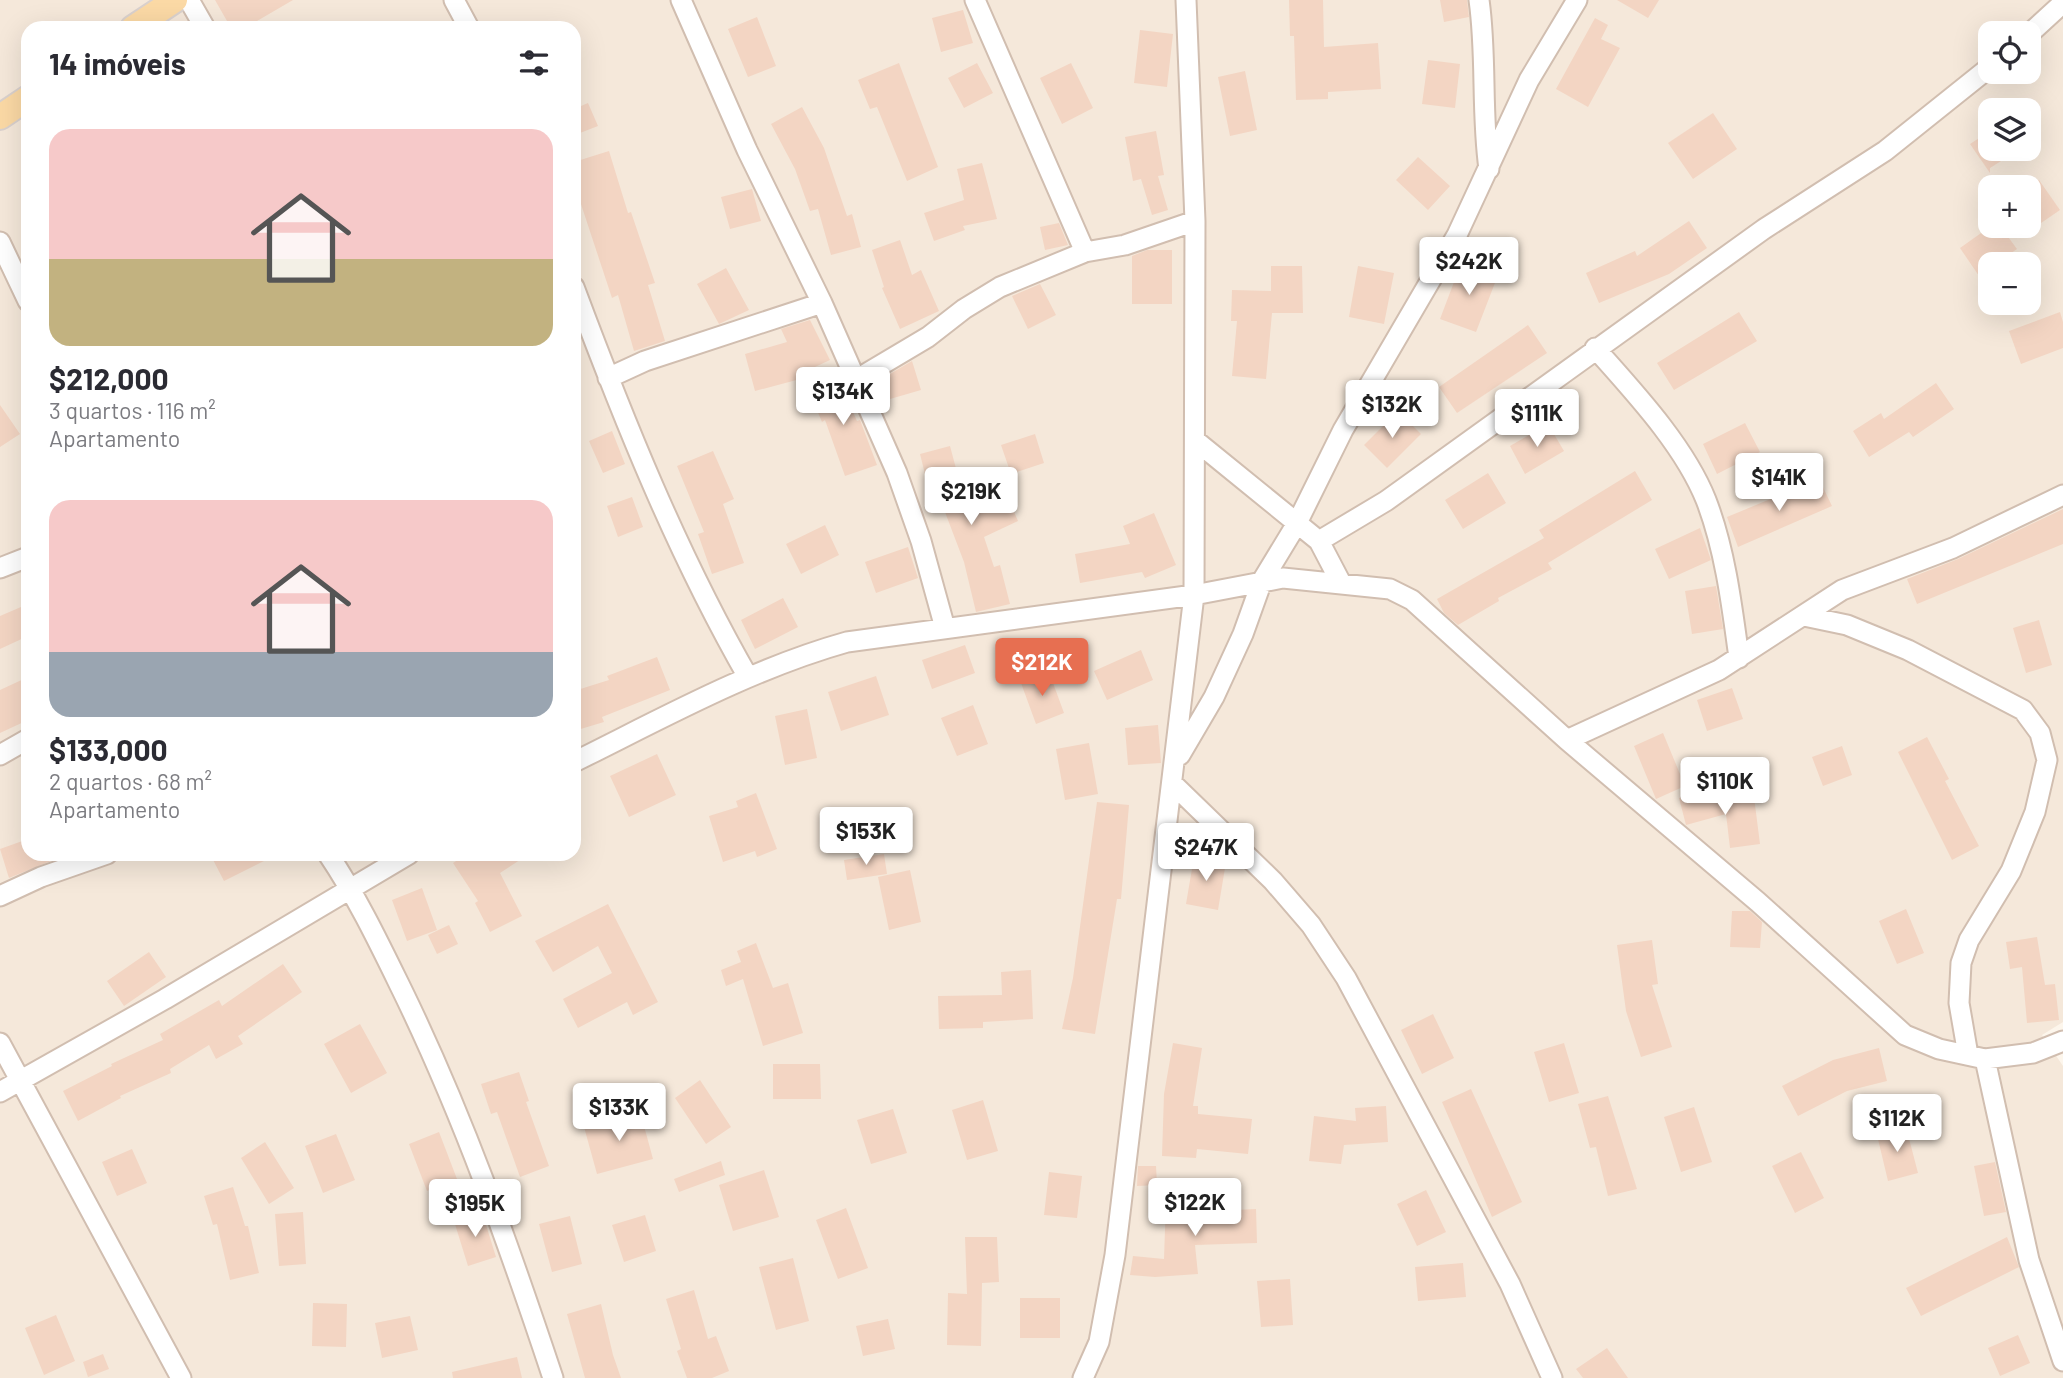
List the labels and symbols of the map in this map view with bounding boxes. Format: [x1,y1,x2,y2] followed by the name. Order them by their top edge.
[1420,238,1518,297] pin: $242K
[794,368,892,427] pin: $134K
[1343,380,1441,440] pin: $132K
[1488,390,1586,449] pin: $111K
[1730,454,1828,513] pin: $141K
[922,468,1020,527] pin: $219K
[993,638,1091,698] pin: $212K
[1676,758,1774,817] pin: $110K
[817,808,915,867] pin: $153K
[1157,824,1255,883] pin: $247K
[570,1084,668,1143] pin: $133K
[1848,1094,1946,1154] pin: $112K
[1146,1178,1244,1238] pin: $122K
[426,1180,524,1239] pin: $195K

